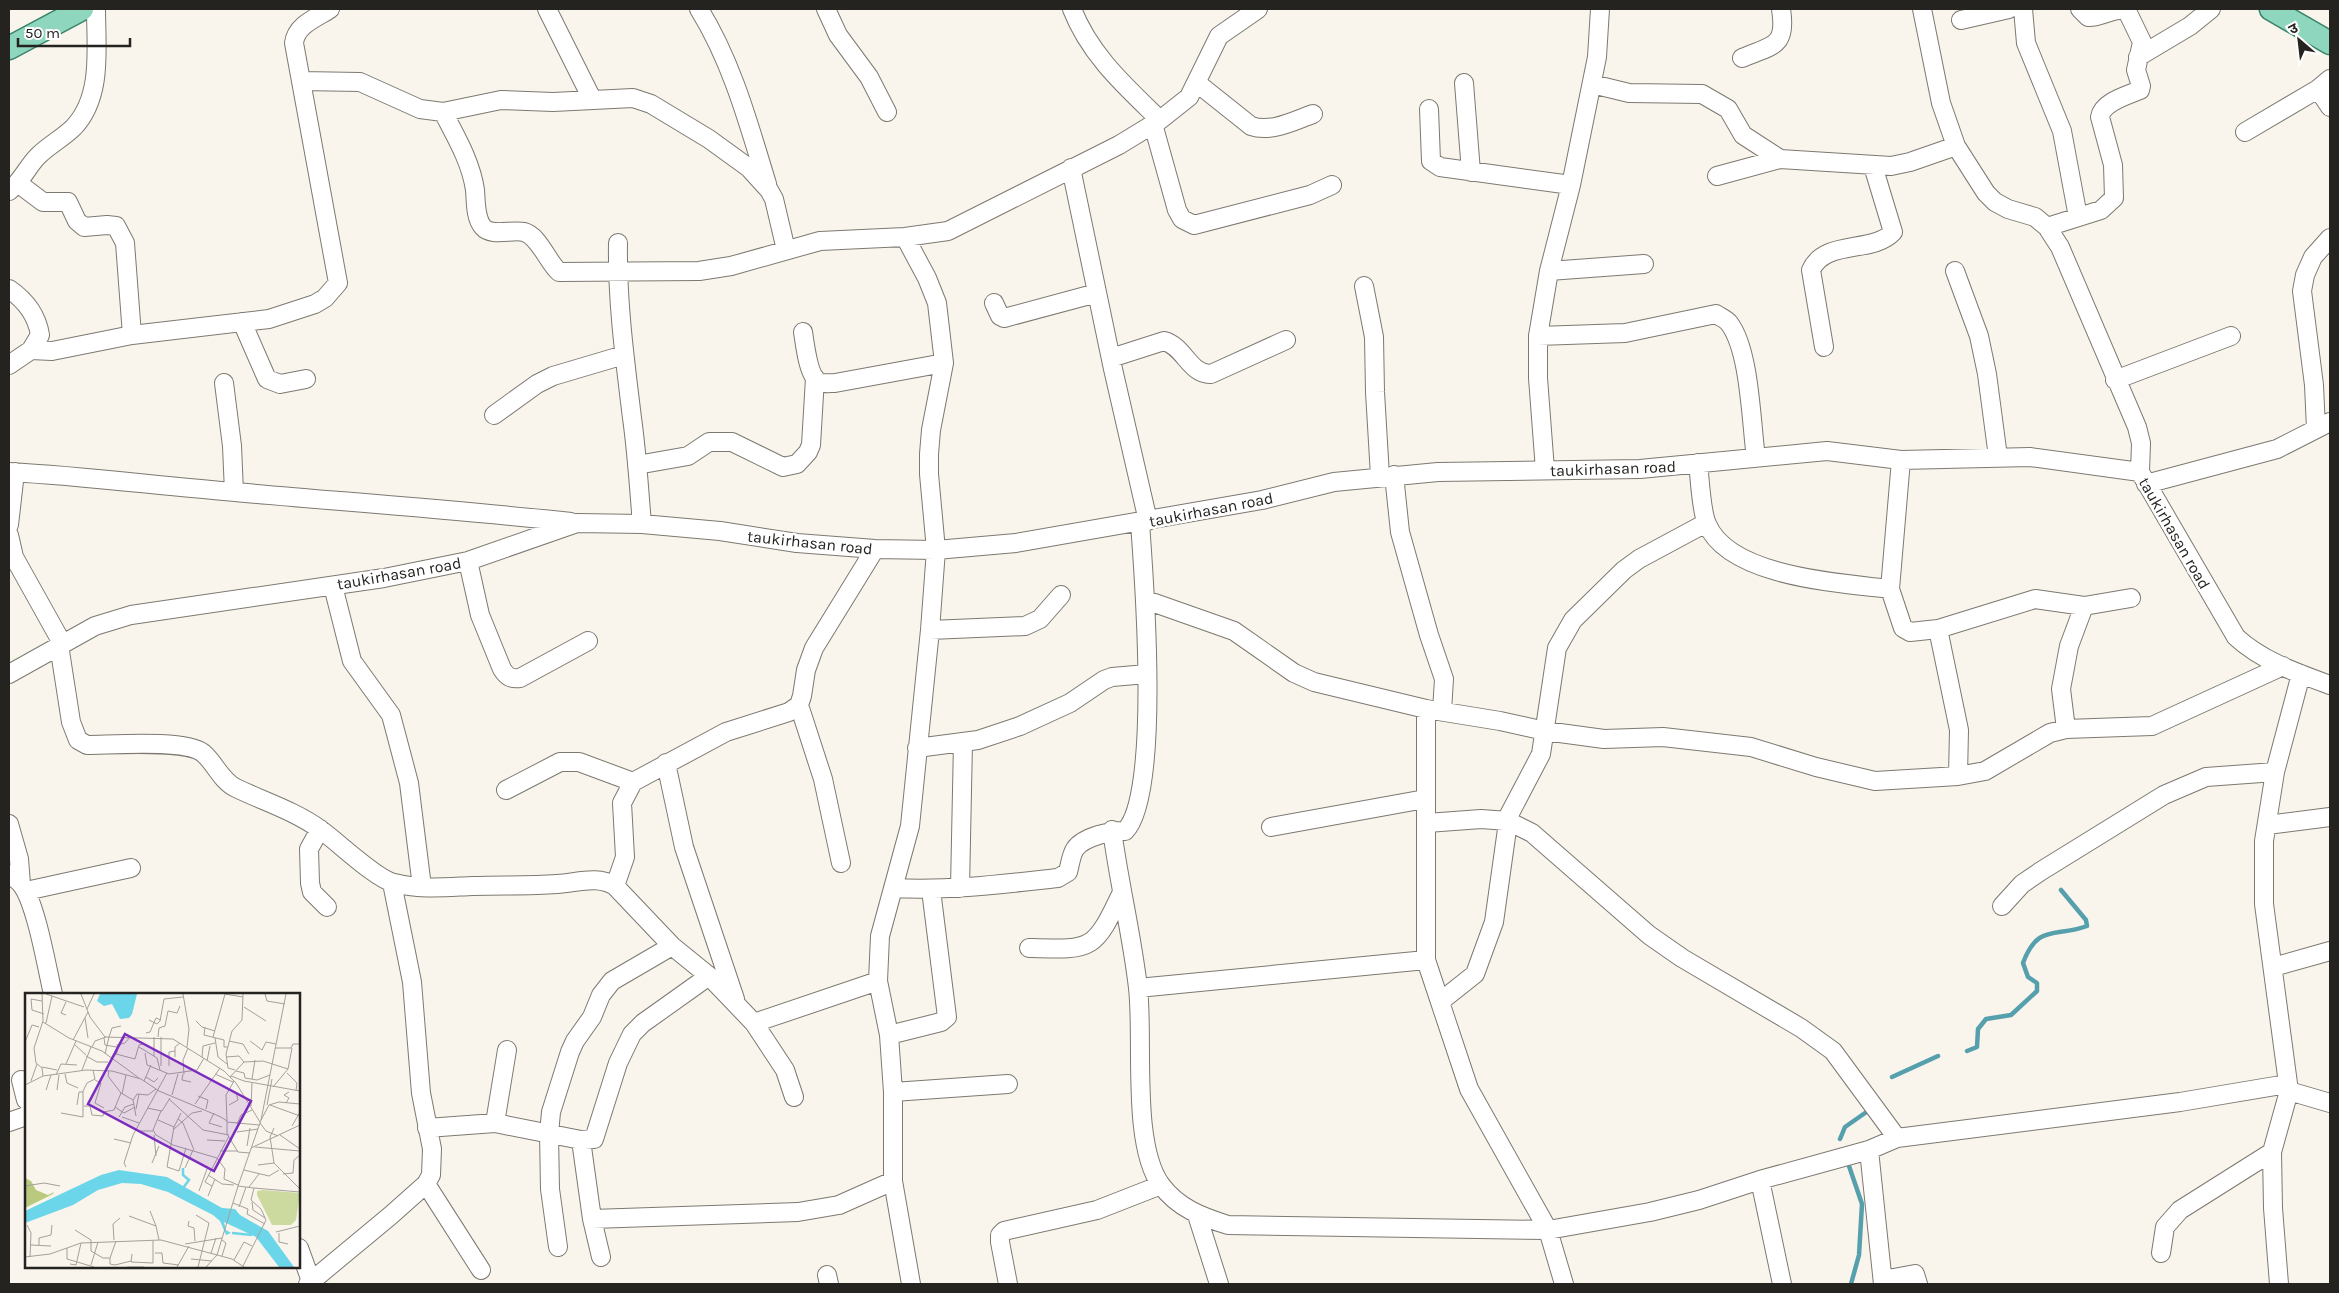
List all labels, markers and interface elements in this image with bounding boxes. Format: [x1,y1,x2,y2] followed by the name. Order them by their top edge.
[18,15,130,47] scale bar
[2274,15,2324,65] north arrow
[2286,19,2301,38] text: उ
[25,24,60,42] text: 50 m
[1550,457,1676,480] street label: taukirhasan road
[2135,474,2214,593] street label: taukirhasan road
[1147,488,1275,531] street label: taukirhasan road
[746,526,874,559] street label: taukirhasan road
[335,553,463,594] street label: taukirhasan road
[25,993,300,1268] inset map

